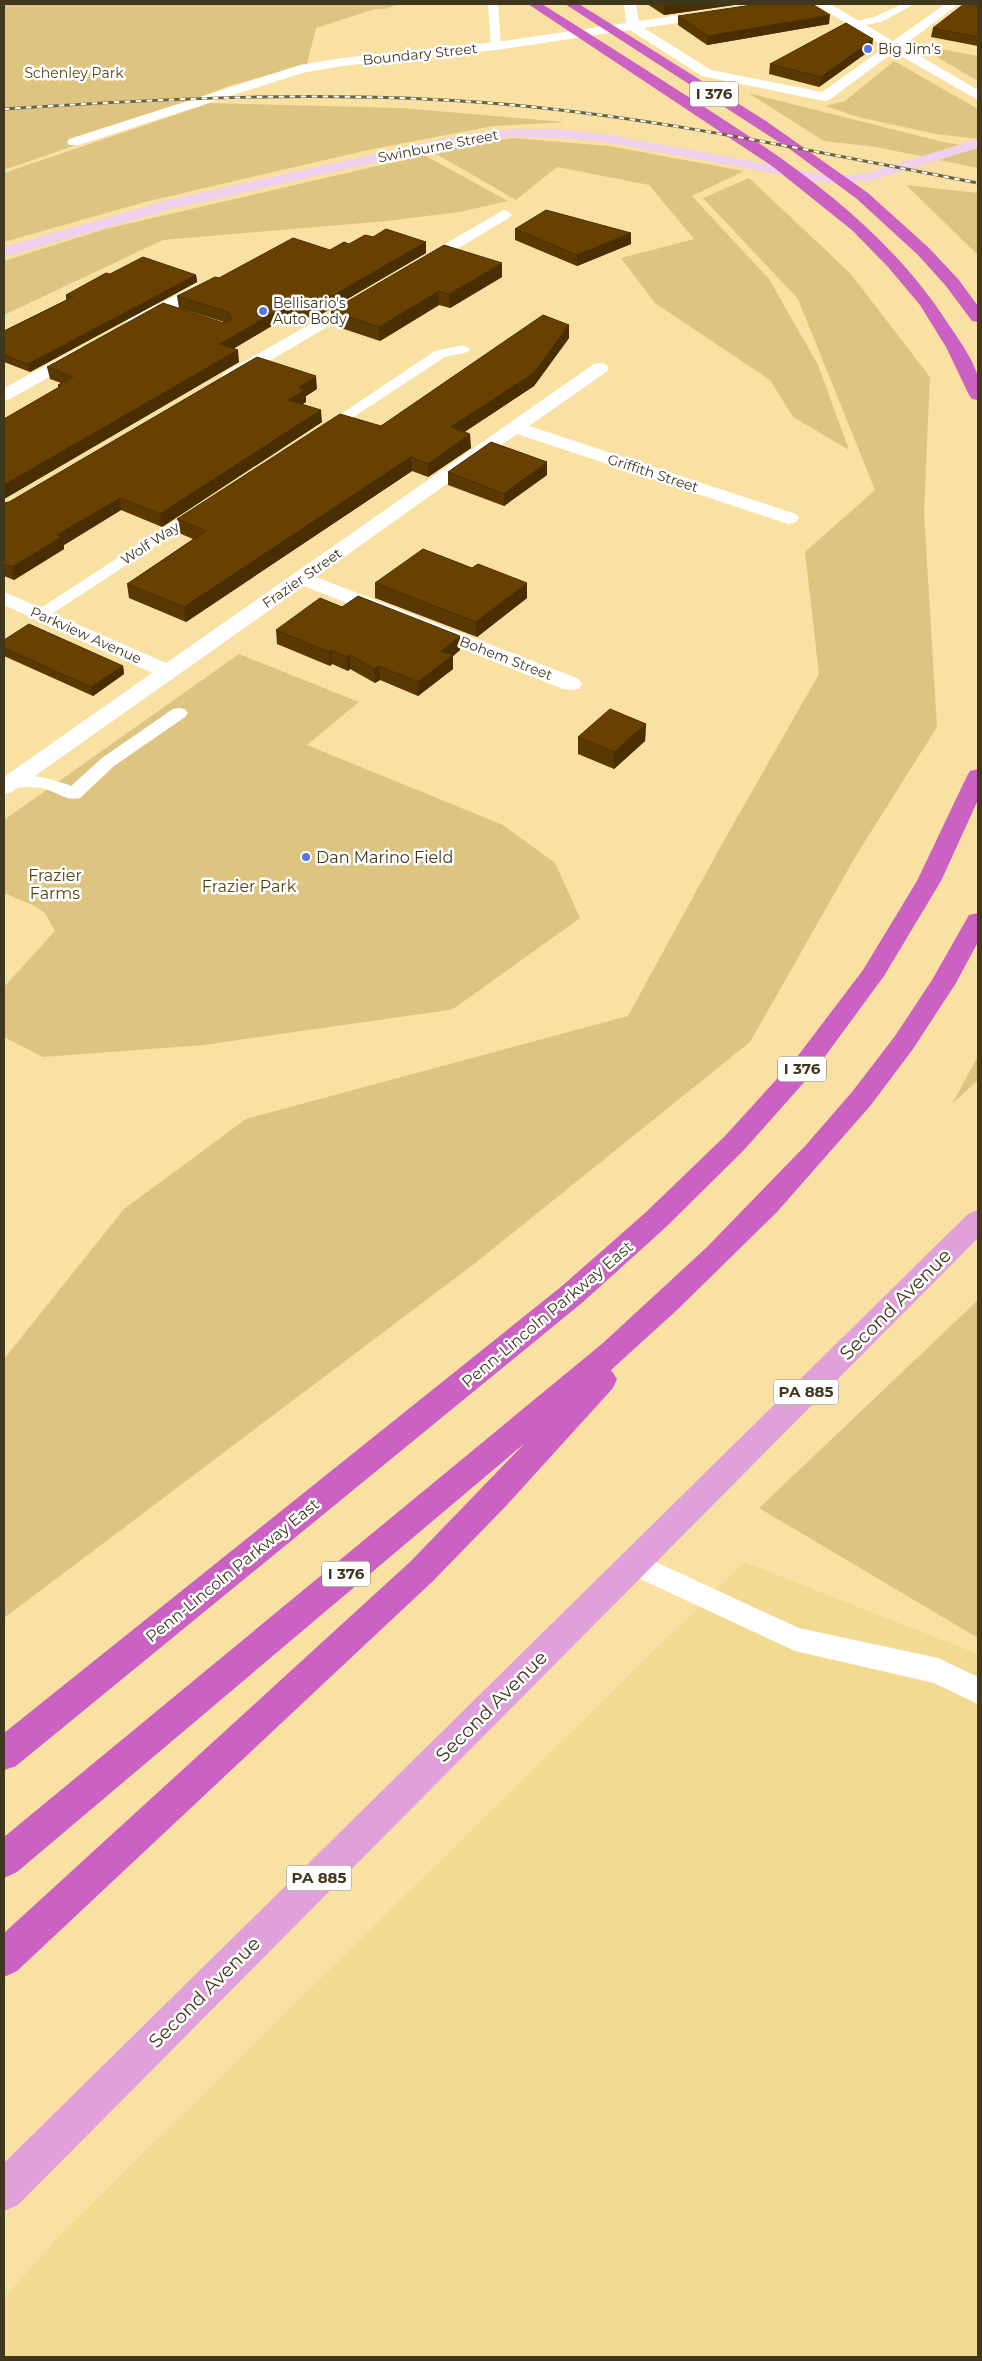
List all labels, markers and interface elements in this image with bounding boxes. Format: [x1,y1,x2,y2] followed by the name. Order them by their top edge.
[362,39,478,69] street label: Boundary Street
[878,40,941,58] place label: Big Jim's
[862,43,874,55] marker: Big Jim's
[24,64,124,82] park label: Schenley Park
[690,82,738,106] road number: I 376
[376,125,500,167] street label: Swinburne Street
[273,294,347,328] place label: Bellisario's Auto Body
[257,305,269,317] marker: Bellisario's Auto Body
[605,450,701,496] street label: Griffith Street
[117,517,183,569] street label: Wolf Way
[259,544,346,612] street label: Frazier Street
[27,602,145,668] street label: Parkview Avenue
[457,632,555,684] street label: Bohem Street
[316,848,453,867] place label: Dan Marino Field
[300,851,312,863] marker: Dan Marino Field
[28,866,82,903] park label: Frazier Farms
[202,877,297,896] park label: Frazier Park
[778,1056,826,1082] road number: I 376
[458,1237,637,1392] street label: Penn-Lincoln Parkway East
[835,1244,956,1365] street label: Second Avenue
[774,1380,838,1404] road number: PA 885
[142,1494,323,1646] street label: Penn-Lincoln Parkway East
[322,1562,370,1586] road number: I 376
[431,1646,552,1767] street label: Second Avenue
[286,1866,352,1890] road number: PA 885
[144,1932,265,2053] street label: Second Avenue

